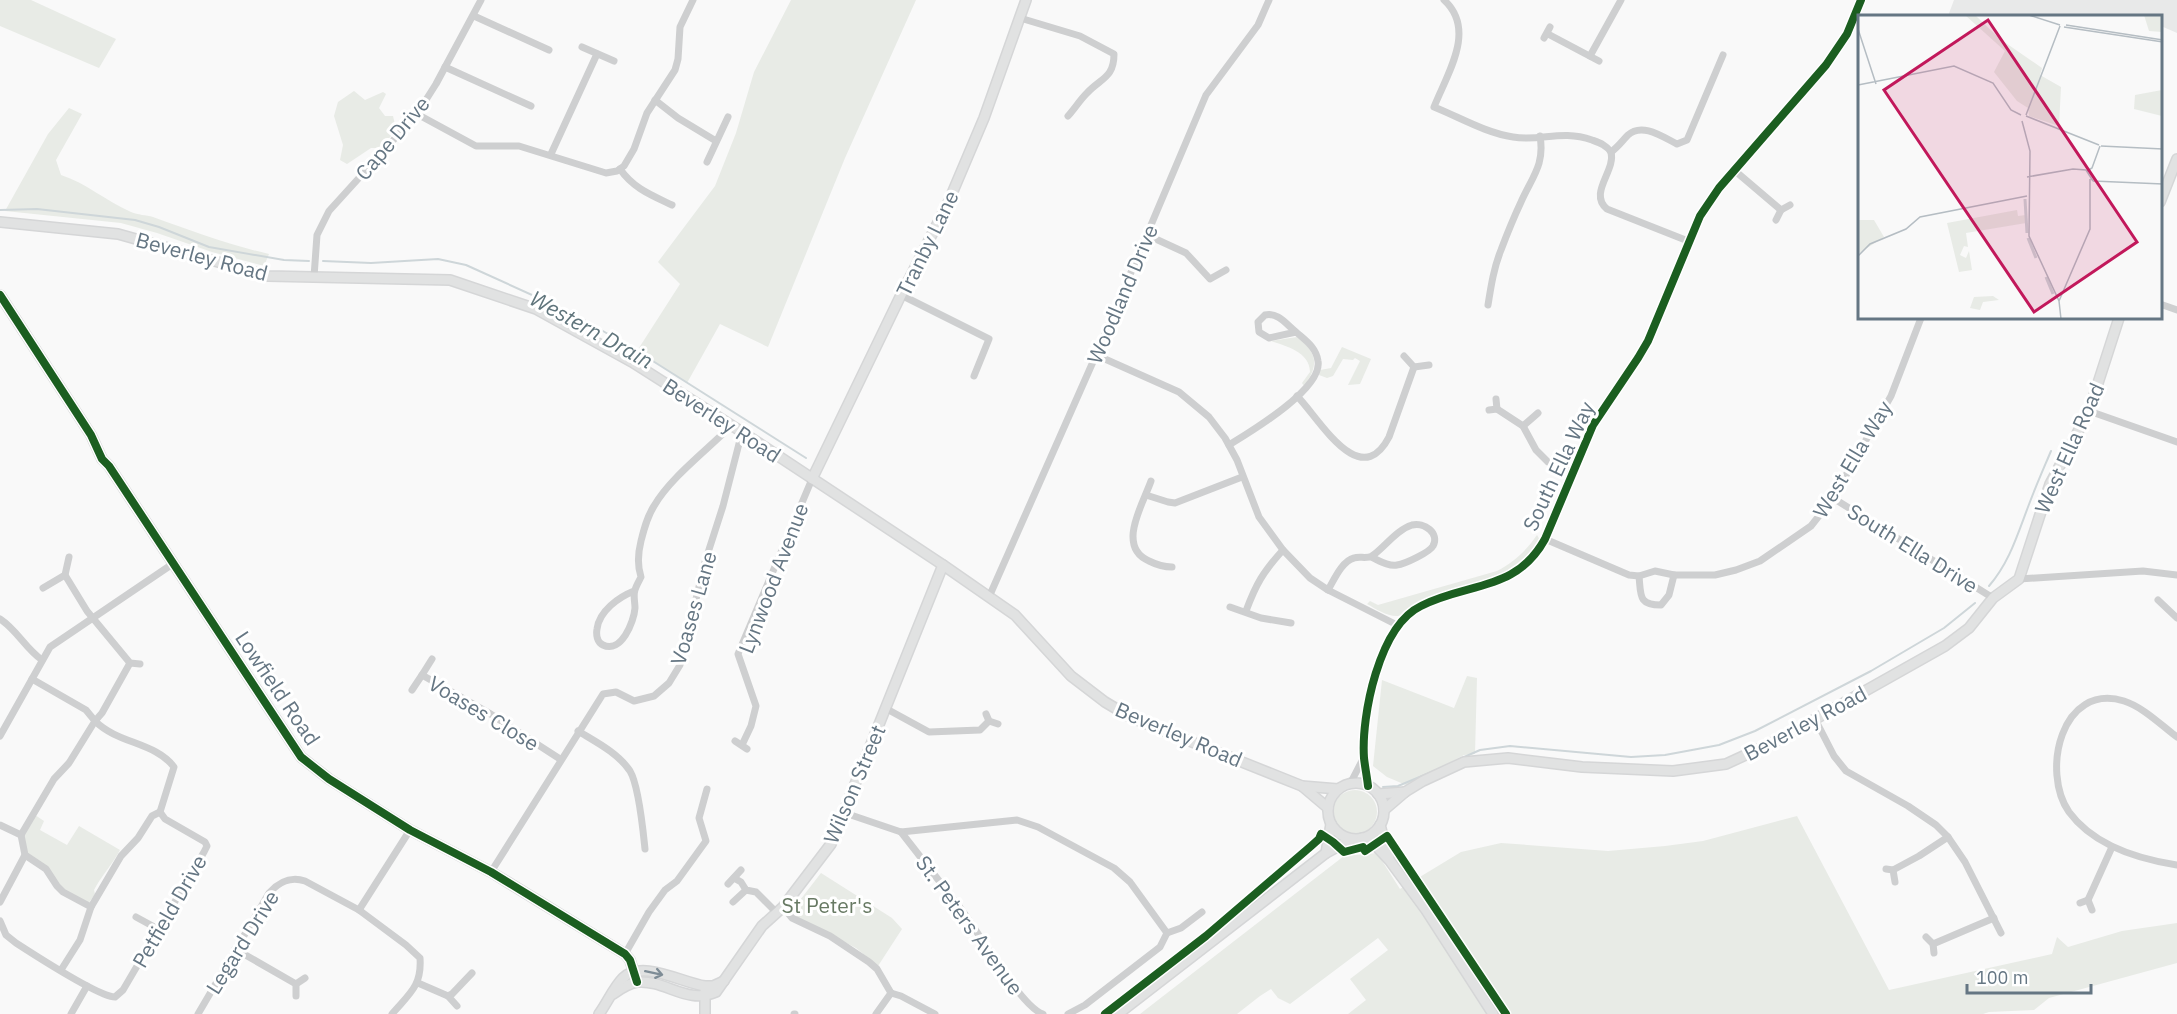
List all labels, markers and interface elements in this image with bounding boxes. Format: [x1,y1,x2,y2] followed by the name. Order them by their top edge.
[1858,15,2162,320] inset map
[349,90,435,186] street label: Cape Drive
[889,185,965,301] street label: Tranby Lane
[1080,220,1164,368] street label: Woodland Drive
[133,225,271,287] street label: Beverley Road
[525,283,659,375] water label: Western Drain
[658,371,786,469] street label: Beverley Road
[2028,378,2110,518] street label: West Ella Road
[1806,395,1898,523] street label: West Ella Way
[1516,396,1600,535] street label: South Ella Way
[1843,497,1983,599] street label: South Ella Drive
[731,499,815,657] street label: Lynwood Avenue
[663,548,723,668] street label: Voases Lane
[229,625,327,751] street label: Lowfield Road
[423,669,545,757] street label: Voases Close
[1739,679,1871,767] street label: Beverley Road
[1111,695,1247,773] street label: Beverley Road
[816,720,892,848] street label: Wilson Street
[125,849,213,973] street label: Petfield Drive
[910,850,1030,1000] street label: St. Peters Avenue
[199,885,285,999] street label: Legard Drive
[782,891,872,919] park label: St Peter's
[1967,957,2092,995] scale bar
[1976,966,2028,989] text: 100 m
[644,967,663,979] one-way arrow

